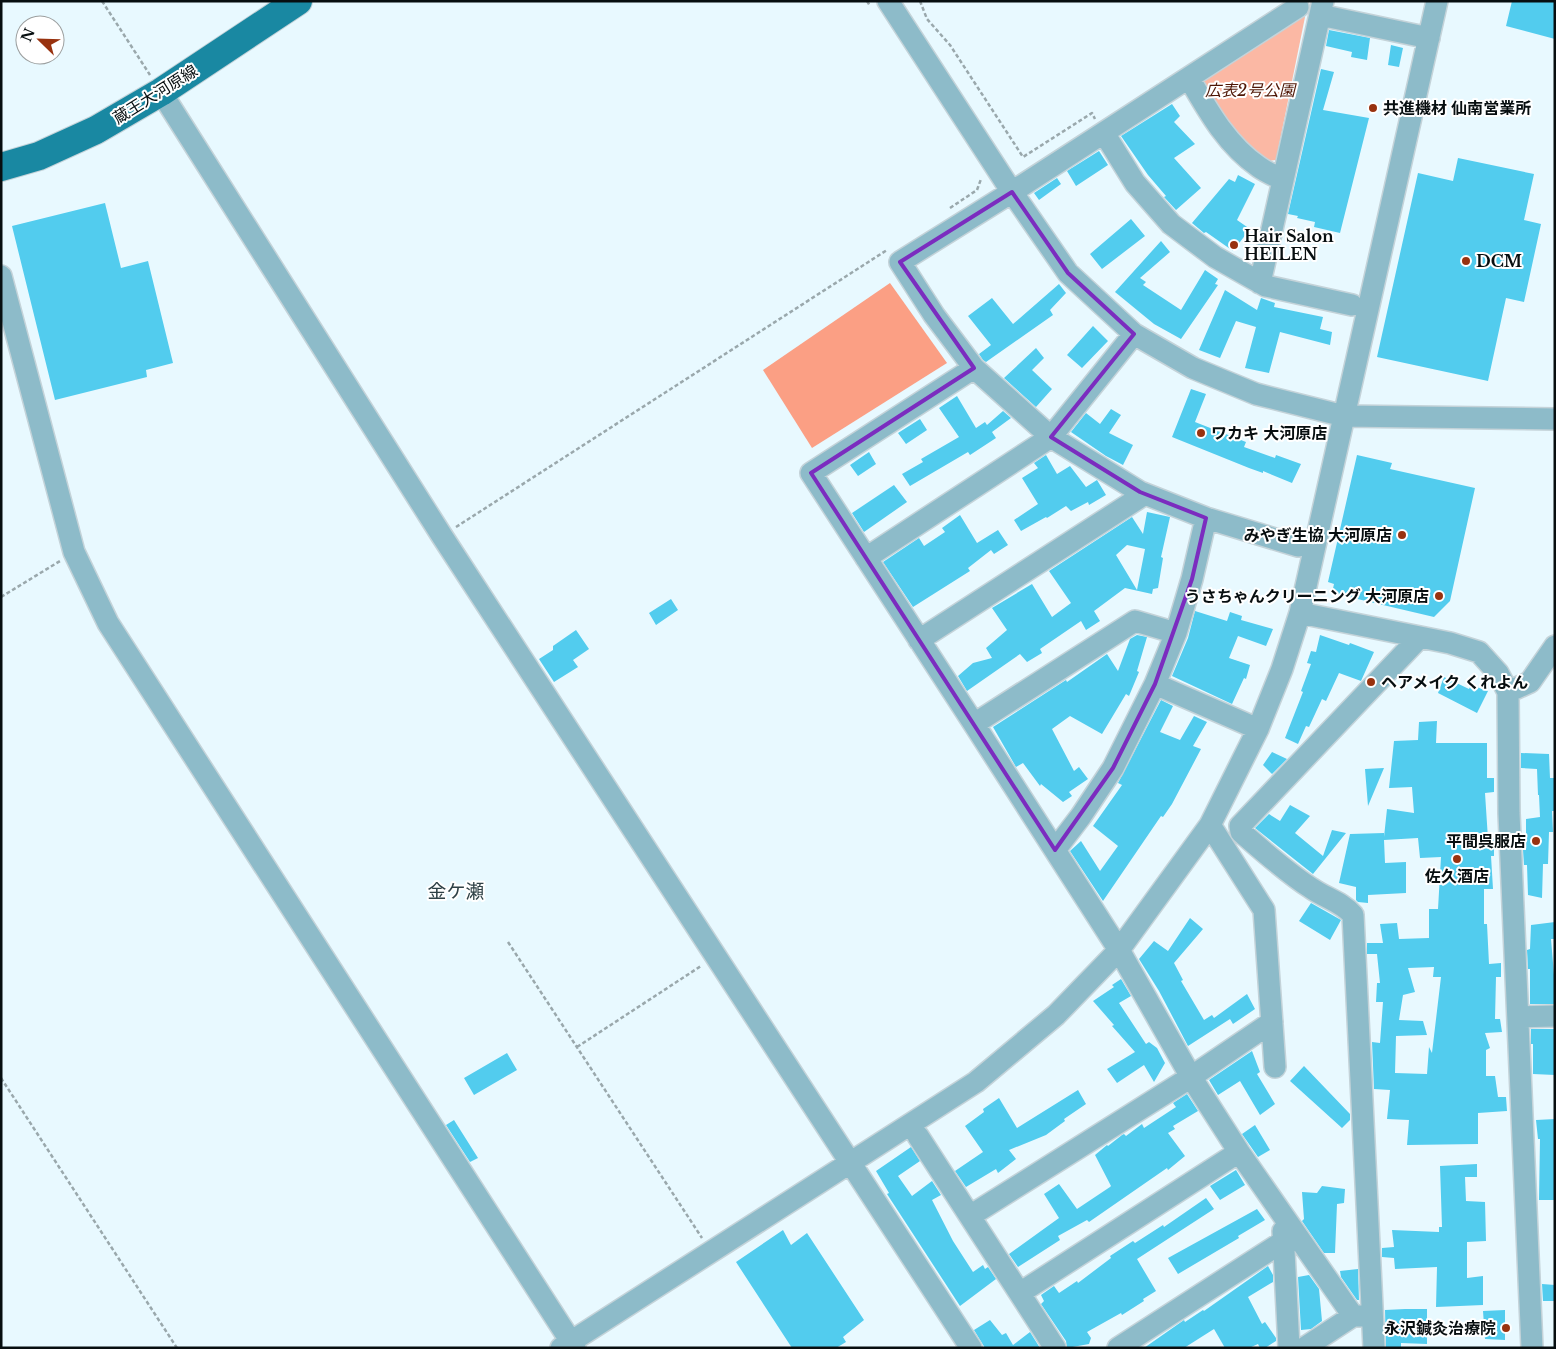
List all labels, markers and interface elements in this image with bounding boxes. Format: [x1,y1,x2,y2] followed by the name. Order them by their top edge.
[15,15,65,65] north arrow
[17,25,39,44] text: N
[109,60,201,128] street label: 蔵王大河原線
[1205,80,1297,100] park label: 広表2号公園
[1383,98,1531,118] place label: 共進機材 仙南営業所
[1367,102,1379,114] marker: 共進機材 仙南営業所
[1244,226,1334,264] place label: Hair Salon HEILEN
[1228,239,1240,251] marker: Hair Salon HEILEN
[1476,251,1522,271] place label: DCM
[1460,255,1472,267] marker: DCM
[1211,423,1327,443] place label: ワカキ 大河原店
[1195,427,1207,439] marker: ワカキ 大河原店
[1244,525,1392,545] place label: みやぎ生協 大河原店
[1396,529,1408,541] marker: みやぎ生協 大河原店
[1185,586,1429,606] place label: うさちゃんクリーニング 大河原店
[1433,590,1445,602] marker: うさちゃんクリーニング 大河原店
[1381,672,1528,692] place label: ヘアメイク くれよん
[1365,676,1377,688] marker: ヘアメイク くれよん
[1446,831,1526,851] place label: 平間呉服店
[1530,835,1542,847] marker: 平間呉服店
[1451,853,1463,865] marker: 佐久酒店
[1424,866,1489,886] place label: 佐久酒店
[427,880,485,903] district label: 金ケ瀬
[1384,1318,1496,1338] place label: 永沢鍼灸治療院
[1500,1322,1512,1334] marker: 永沢鍼灸治療院

